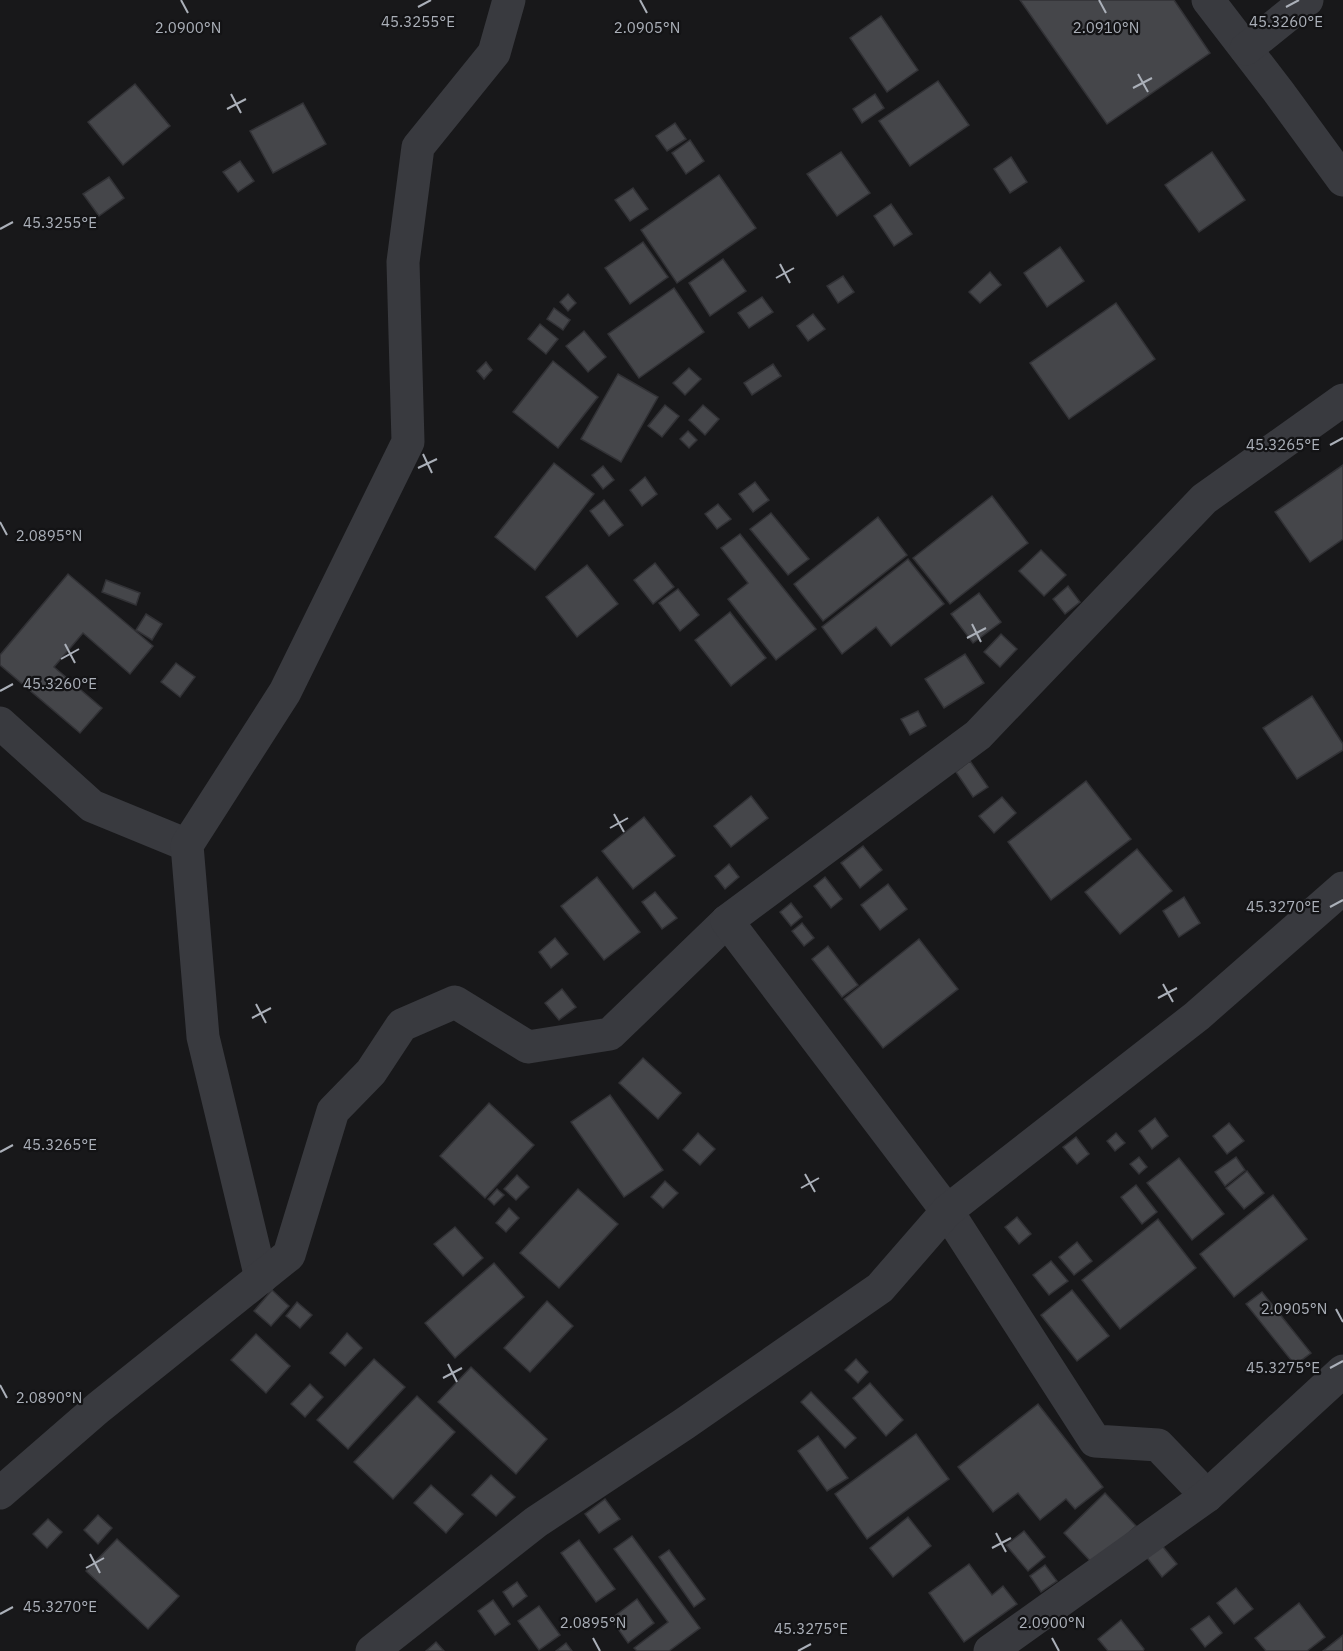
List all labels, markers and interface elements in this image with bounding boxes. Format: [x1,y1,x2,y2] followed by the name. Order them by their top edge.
[381,12,455,31] text: 45.3255°E
[1249,12,1323,31] text: 45.3260°E
[155,18,221,37] text: 2.0900°N
[614,18,680,37] text: 2.0905°N
[1073,18,1139,37] text: 2.0910°N
[23,213,97,232] text: 45.3255°E
[1246,435,1320,454] text: 45.3265°E
[16,526,82,545] text: 2.0895°N
[23,674,97,693] text: 45.3260°E
[1246,897,1320,916] text: 45.3270°E
[23,1135,97,1154] text: 45.3265°E
[1261,1299,1327,1318] text: 2.0905°N
[1246,1358,1320,1377] text: 45.3275°E
[16,1388,82,1407] text: 2.0890°N
[23,1597,97,1616] text: 45.3270°E
[560,1613,626,1632] text: 2.0895°N
[1019,1613,1085,1632] text: 2.0900°N
[774,1619,848,1638] text: 45.3275°E

